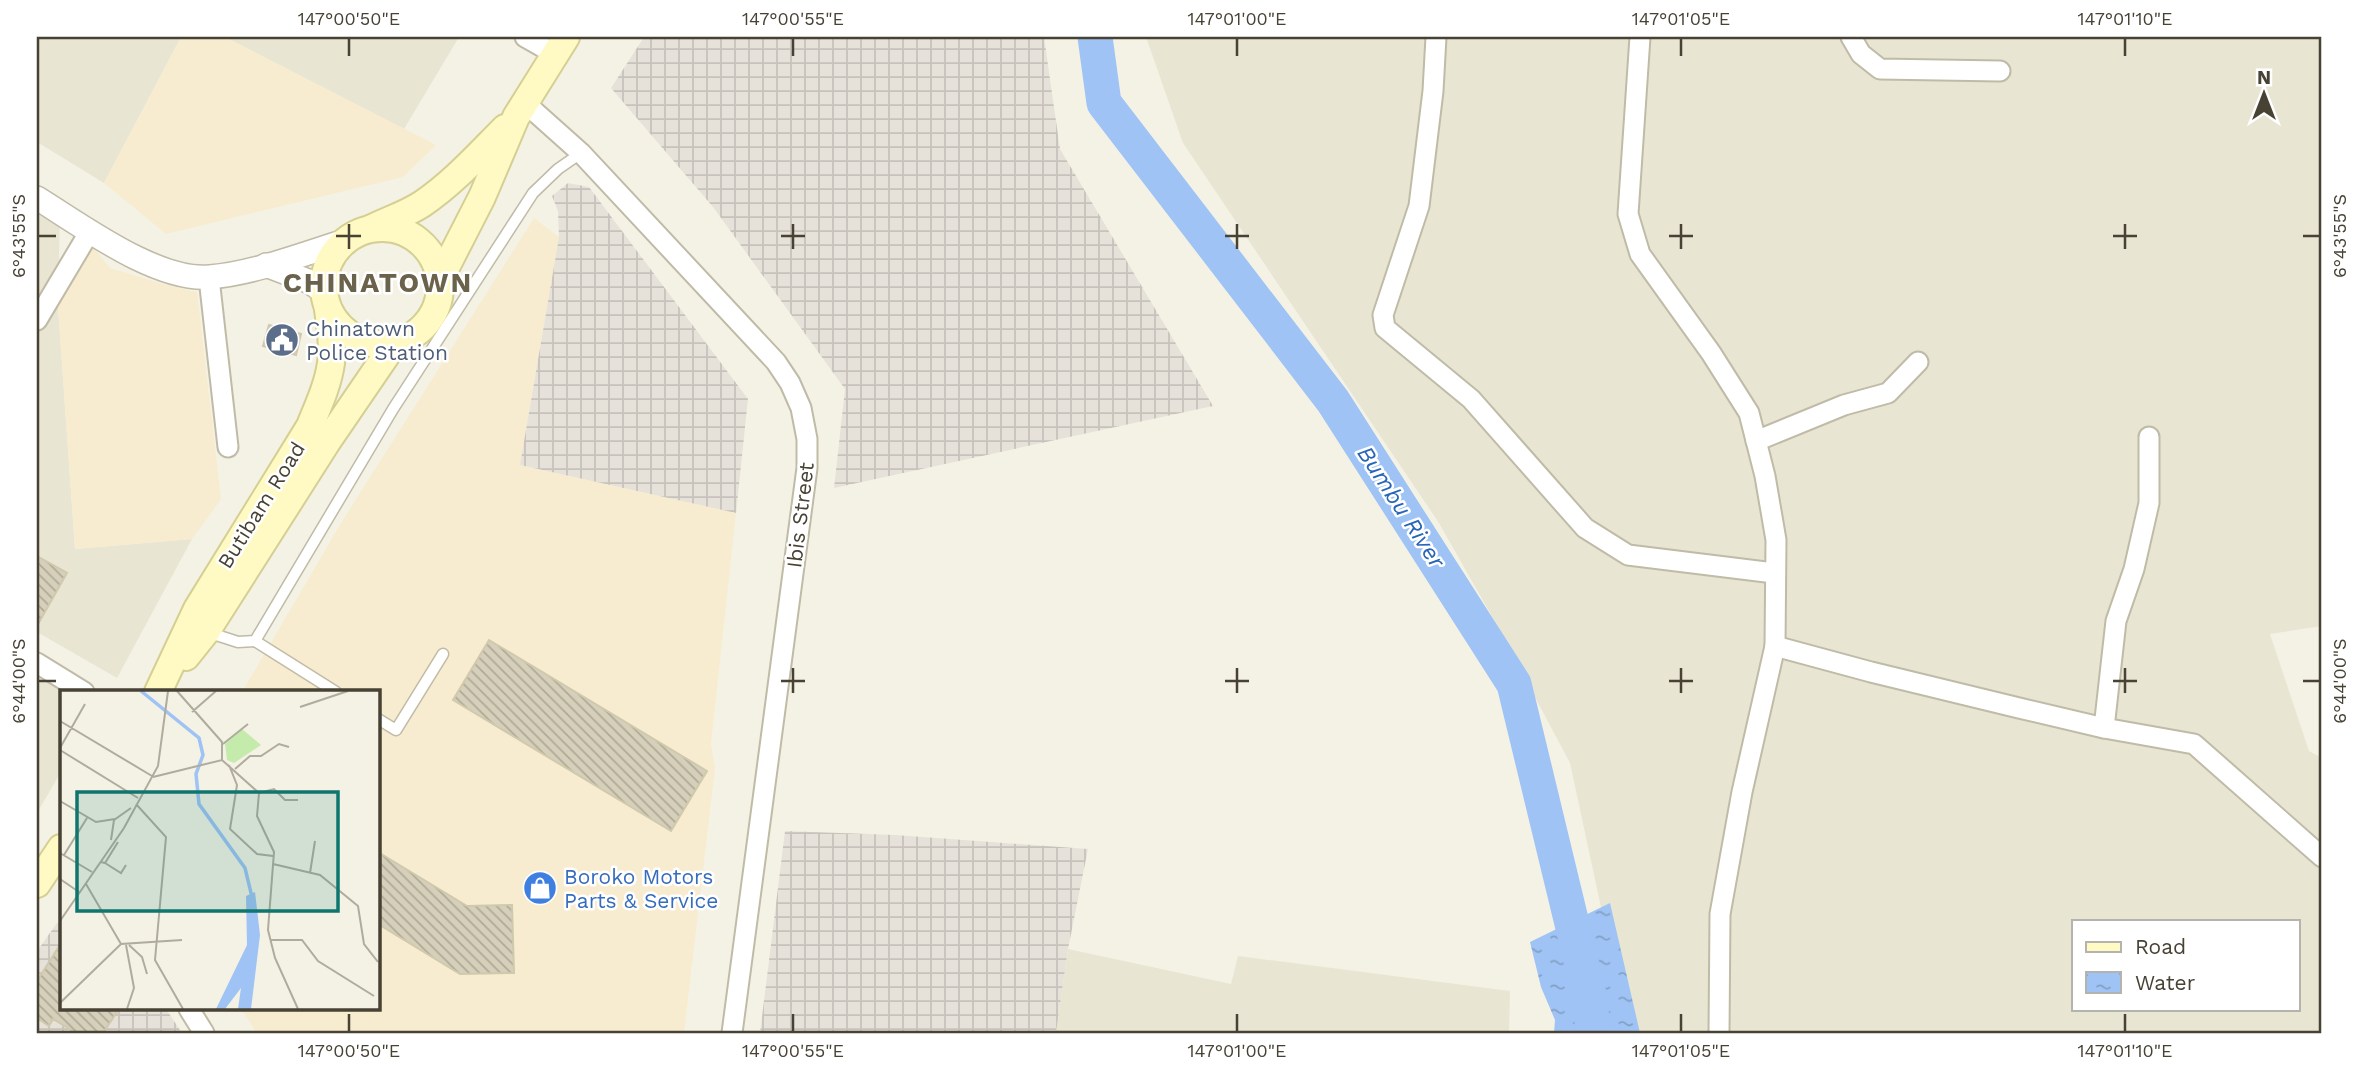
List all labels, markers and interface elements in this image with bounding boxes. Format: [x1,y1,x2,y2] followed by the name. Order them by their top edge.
[298,8,400,29] text: 147°00'50"E
[742,8,844,29] text: 147°00'55"E
[1187,8,1287,29] text: 147°01'00"E
[1632,8,1730,29] text: 147°01'05"E
[2078,8,2172,29] text: 147°01'10"E
[2230,60,2300,130] north arrow
[2257,66,2271,89] text: N
[8,194,29,278] text: 6°43'55"S
[2329,194,2350,278] text: 6°43'55"S
[283,266,473,299] district label: CHINATOWN
[306,316,448,365] place label: Chinatown Police Station
[263,321,301,359] public building icon: Chinatown Police Station
[212,437,310,573] street label: Butibam Road
[1352,441,1451,574] water label: Bumbu River
[781,461,819,569] street label: Ibis Street
[8,638,29,724] text: 6°44'00"S
[2329,638,2350,724] text: 6°44'00"S
[60,690,380,1010] inset map
[564,864,718,913] place label: Boroko Motors Parts & Service
[521,869,559,907] shop icon: Boroko Motors Parts & Service
[2072,920,2300,1010] legend
[2135,934,2186,959] text: Road
[2135,970,2196,995] text: Water
[298,1040,400,1061] text: 147°00'50"E
[742,1040,844,1061] text: 147°00'55"E
[1187,1040,1287,1061] text: 147°01'00"E
[1632,1040,1730,1061] text: 147°01'05"E
[2078,1040,2172,1061] text: 147°01'10"E

